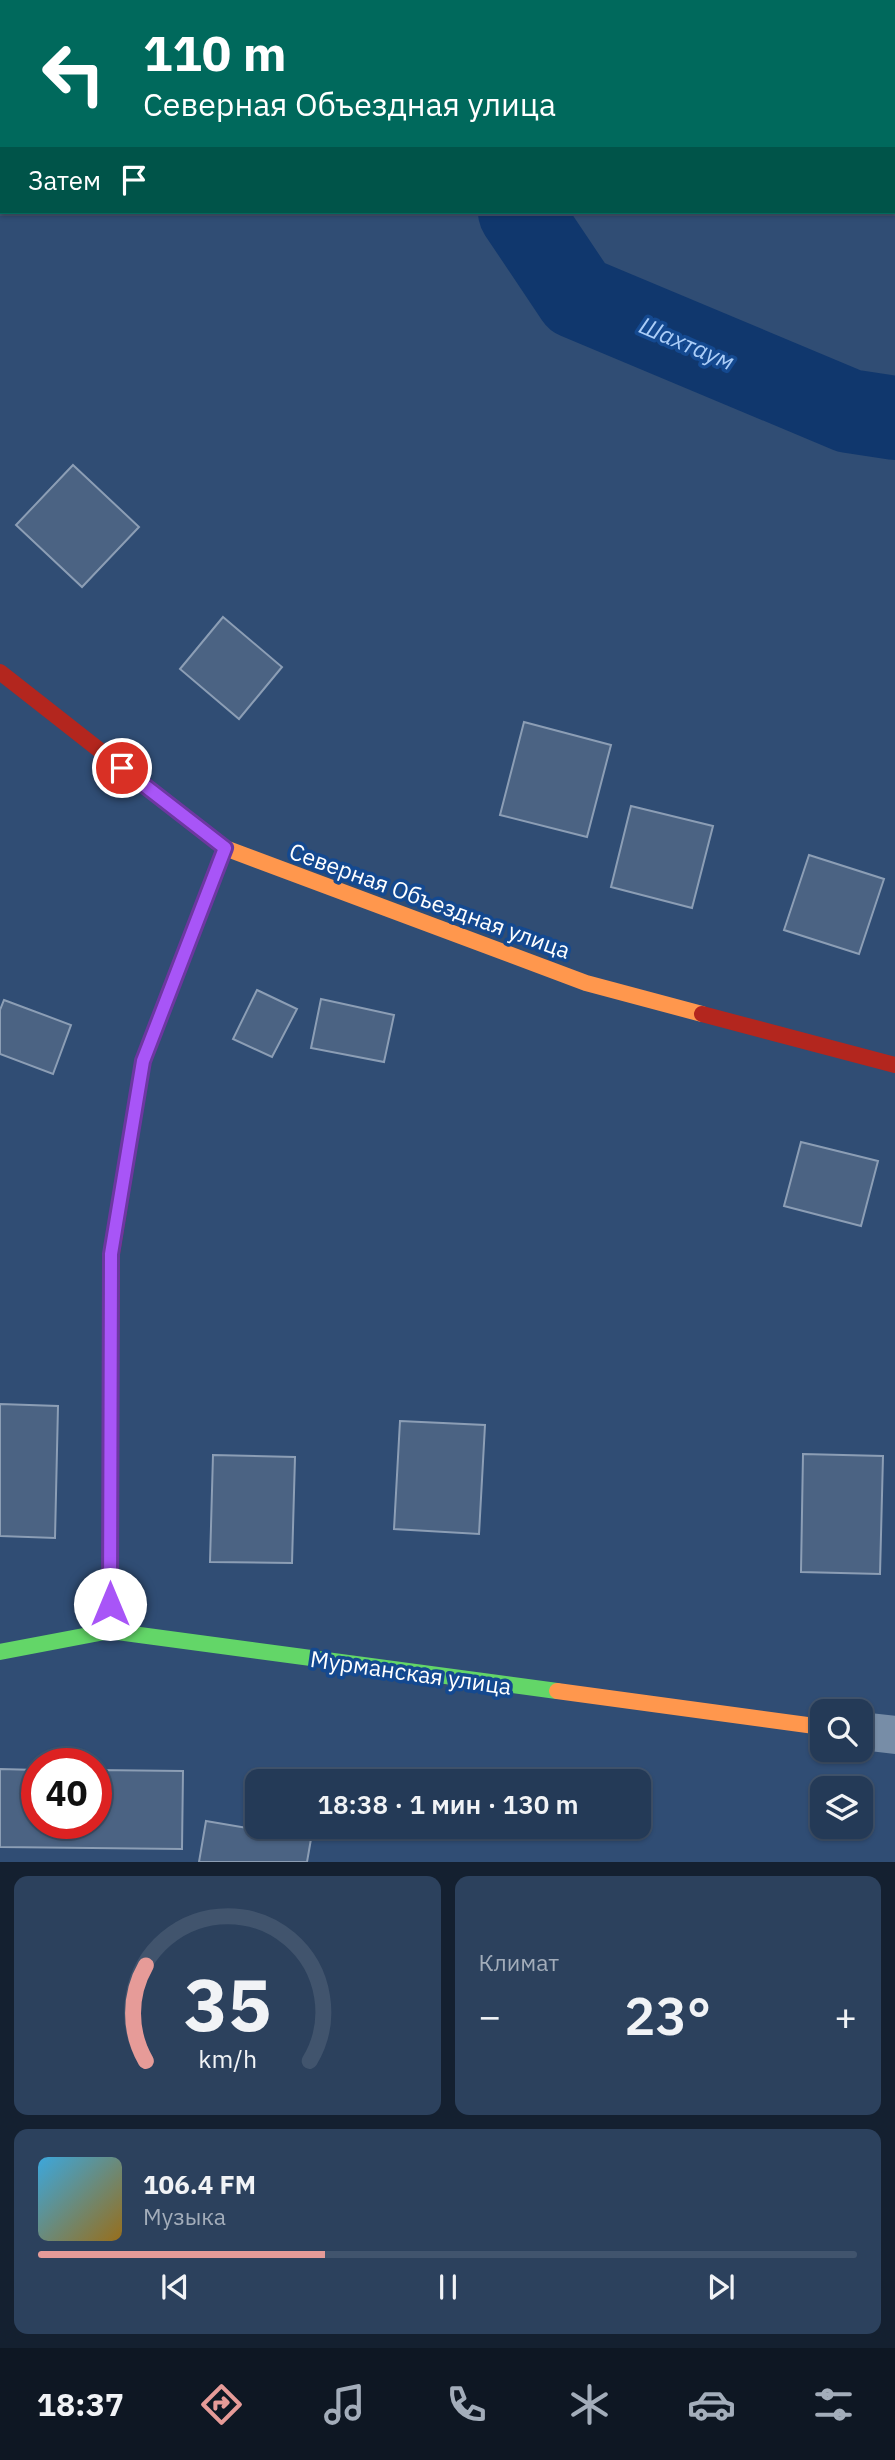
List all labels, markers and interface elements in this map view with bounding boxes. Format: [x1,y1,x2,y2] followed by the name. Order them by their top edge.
[143,21,287,84] text: 110 m
[28,28,119,119] icon: left
[143,83,556,125] text: Северная Объездная улица
[115,161,153,199] icon: arrive
[28,163,101,197] text: Затем
[635,309,739,377] water label: Шахтаум
[92,738,152,798] pin
[103,749,141,787] icon: arrive
[285,835,575,965] street label: Северная Объездная улица
[73,1567,147,1641] position arrow
[308,1643,514,1701] street label: Мурманская улица
[810,1699,873,1839] map controls
[810,1699,873,1762] button: search
[21,1748,112,1839] speed limit sign: 40
[810,1776,873,1839] button: layers
[317,1787,579,1821] text: 18:38 · 1 мин · 130 m
[479,1947,559,1977] text: Климат
[184,1957,271,2052] text: 35
[624,1982,711,2049] text: 23°
[479,1991,501,2040] text: −
[834,1991,857,2040] text: +
[198,2042,257,2075] text: km/h
[143,2167,256,2201] text: 106.4 FM
[143,2201,226,2231] text: Музыка
[156,2268,194,2306] icon: previous
[429,2268,467,2306] icon: pause
[702,2268,740,2306] icon: next
[197,2380,246,2429] icon: directions
[320,2380,369,2429] icon: music
[442,2380,491,2429] icon: phone
[565,2380,614,2429] icon: climate
[687,2380,736,2429] icon: car
[809,2380,858,2429] icon: filters
[37,2383,124,2425] text: 18:37

